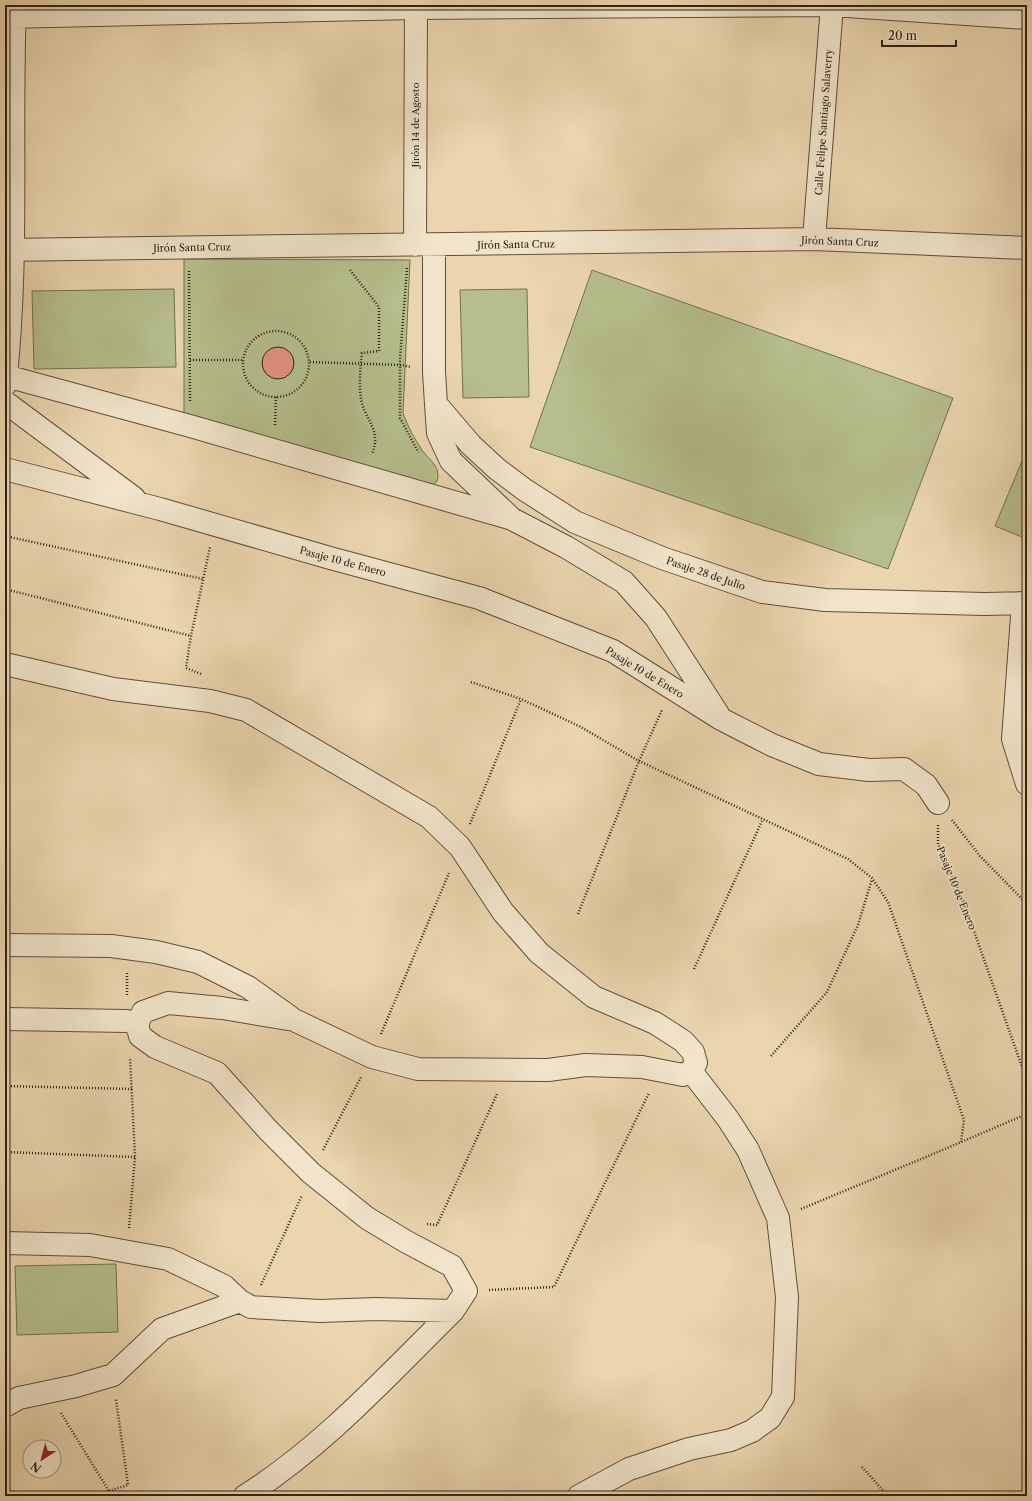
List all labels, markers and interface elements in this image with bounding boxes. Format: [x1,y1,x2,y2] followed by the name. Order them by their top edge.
[882,22,956,48] scale bar
[888,28,917,43] text: 20 m
[812,48,835,196] street label: Calle Felipe Santiago Salaverry
[409,82,422,170] street label: Jirón 14 de Agosto
[799,234,879,249] street label: Jirón Santa Cruz
[475,237,555,252] street label: Jirón Santa Cruz
[151,240,231,255] street label: Jirón Santa Cruz
[298,544,388,579] street label: Pasaje 10 de Enero
[665,554,747,593] street label: Pasaje 28 de Julio
[603,644,686,701] street label: Pasaje 10 de Enero
[934,844,979,932] street label: Pasaje 10 de Enero
[22,1439,62,1479] north arrow
[28,1458,44,1476] text: N

